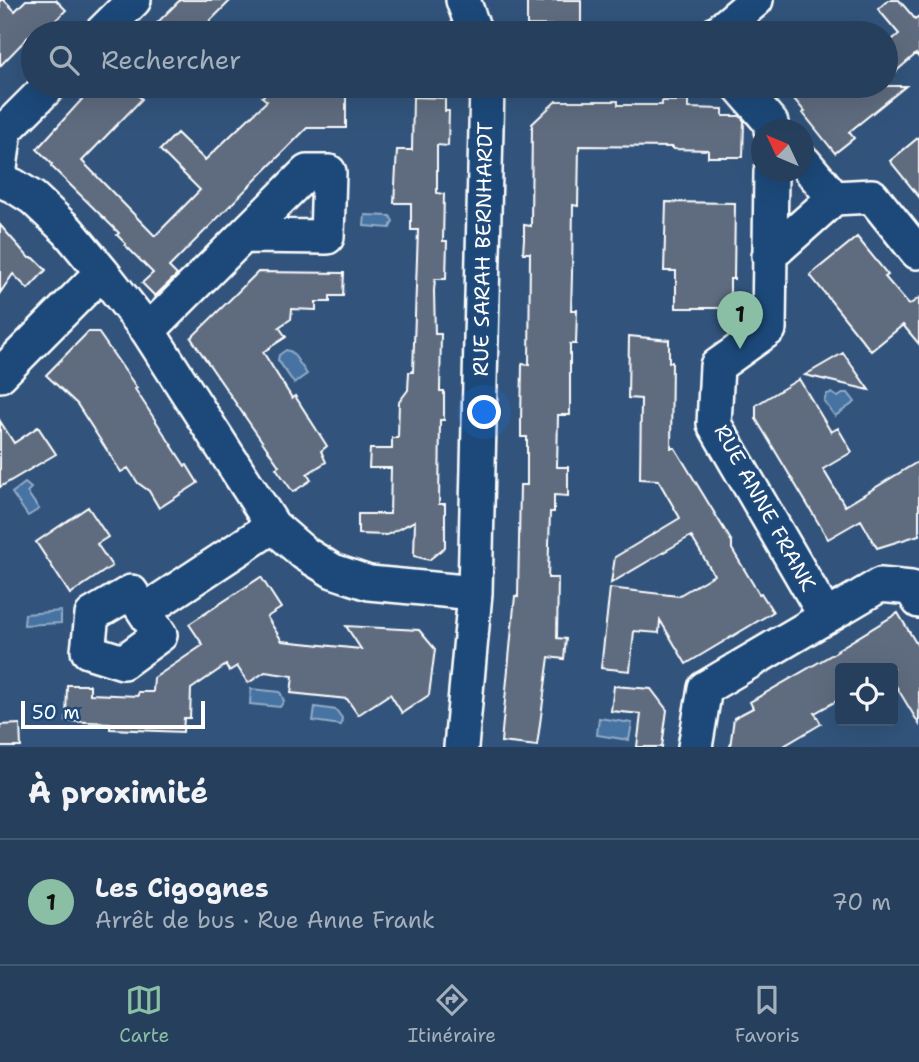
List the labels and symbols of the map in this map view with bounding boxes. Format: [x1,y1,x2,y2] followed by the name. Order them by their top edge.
[751,119,814,182] north arrow
[467,121,499,377] street label: RUE SARAH BERNHARDT
[717,291,763,349] pin: 1
[467,395,501,429] your location
[708,420,823,597] street label: RUE ANNE FRANK
[21,698,205,730] scale bar

